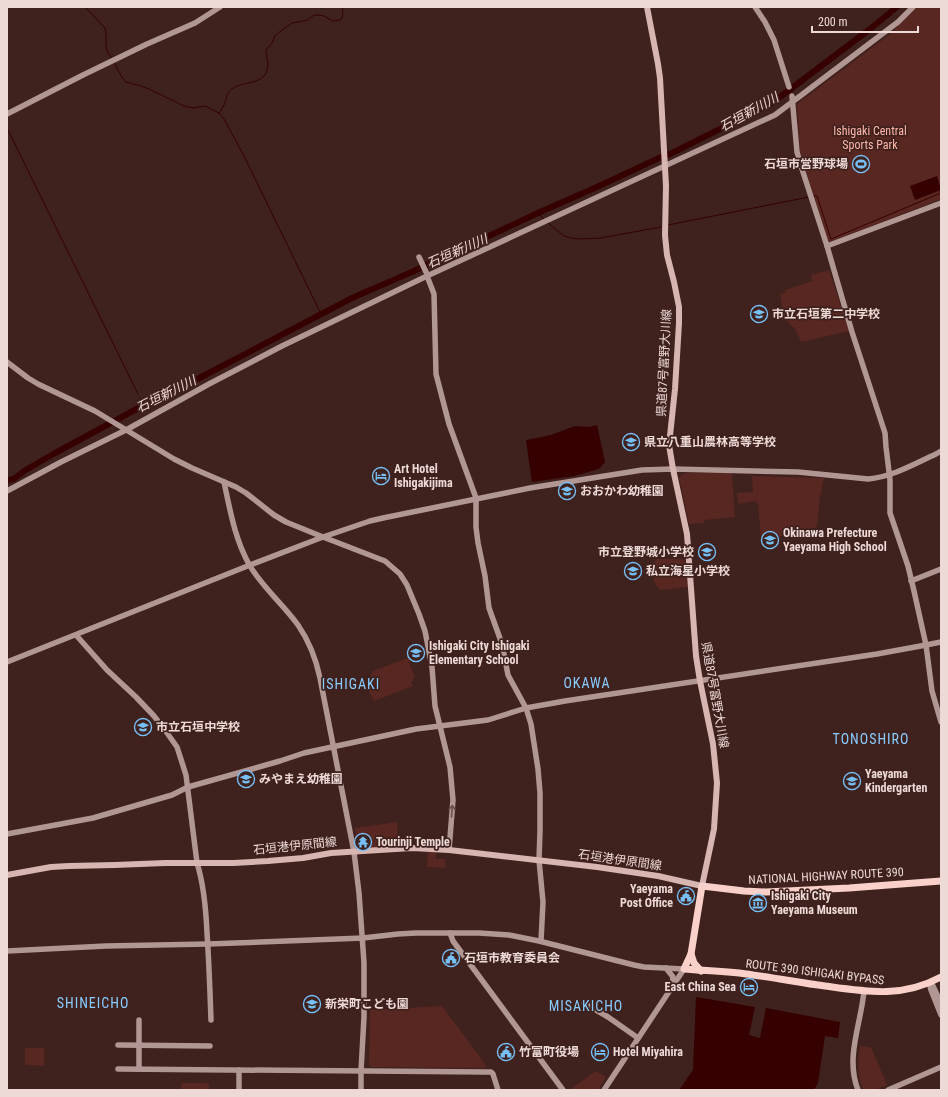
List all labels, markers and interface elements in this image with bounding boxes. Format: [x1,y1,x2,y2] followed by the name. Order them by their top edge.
[812,8,918,34] scale bar
[818,15,848,29] text: 200 m
[717,89,783,134] water label: 石垣新川川
[833,124,907,152] park label: Ishigaki Central Sports Park
[851,154,871,174] sports icon: 石垣市営野球場
[764,157,848,171] place label: 石垣市営野球場
[424,230,492,271] water label: 石垣新川川
[749,304,769,324] school or university icon: 市立石垣第二中学校
[772,307,880,321] place label: 市立石垣第二中学校
[654,309,674,417] street label: 県道87号富野大川線
[134,372,200,415] water label: 石垣新川川
[621,432,641,452] school or university icon: 県立八重山農林高等学校
[644,435,776,449] place label: 県立八重山農林高等学校
[394,462,453,490] place label: Art Hotel Ishigakijima
[371,466,391,486] hotel icon: Art Hotel Ishigakijima
[557,481,577,501] school or university icon: おおかわ幼稚園
[580,484,664,498] place label: おおかわ幼稚園
[783,526,887,554] place label: Okinawa Prefecture Yaeyama High School
[760,530,780,550] school or university icon: Okinawa Prefecture Yaeyama High School
[697,542,717,562] school or university icon: 市立登野城小学校
[598,545,694,559] place label: 市立登野城小学校
[623,561,643,581] school or university icon: 私立海星小学校
[646,564,730,578] place label: 私立海星小学校
[429,639,530,667] place label: Ishigaki City Ishigaki Elementary School
[699,641,731,749] street label: 県道87号富野大川線
[406,643,426,663] school or university icon: Ishigaki City Ishigaki Elementary School
[563,675,611,691] district label: OKAWA
[322,676,380,692] district label: ISHIGAKI
[133,717,153,737] school or university icon: 市立石垣中学校
[156,720,240,734] place label: 市立石垣中学校
[833,731,909,747] district label: TONOSHIRO
[865,767,928,795] place label: Yaeyama Kindergarten
[236,769,256,789] school or university icon: みやまえ幼稚園
[842,771,862,791] school or university icon: Yaeyama Kindergarten
[259,772,343,786] place label: みやまえ幼稚園
[449,805,456,818] one-way arrow
[353,832,373,852] temple icon: Tourinji Temple
[252,835,338,857] street label: 石垣港伊原間線
[376,835,450,849] place label: Tourinji Temple
[577,847,663,873] street label: 石垣港伊原間線
[748,865,904,887] street label: NATIONAL HIGHWAY ROUTE 390
[620,882,673,910] place label: Yaeyama Post Office
[676,886,696,906] public building icon: Yaeyama Post Office
[771,889,858,917] place label: Ishigaki City Yaeyama Museum
[748,893,768,913] museum icon: Ishigaki City Yaeyama Museum
[441,948,461,968] public building icon: 石垣市教育委員会
[464,951,560,965] place label: 石垣市教育委員会
[745,957,885,987] street label: ROUTE 390 ISHIGAKI BYPASS
[739,977,759,997] hotel icon: East China Sea
[665,980,736,994] place label: East China Sea
[302,994,322,1014] school or university icon: 新栄町こども園
[57,995,129,1011] district label: SHINEICHO
[325,997,409,1011] place label: 新栄町こども園
[549,998,623,1014] district label: MISAKICHO
[496,1042,516,1062] public building icon: 竹富町役場
[590,1042,610,1062] hotel icon: Hotel Miyahira
[519,1045,579,1059] place label: 竹富町役場
[613,1045,683,1059] place label: Hotel Miyahira

